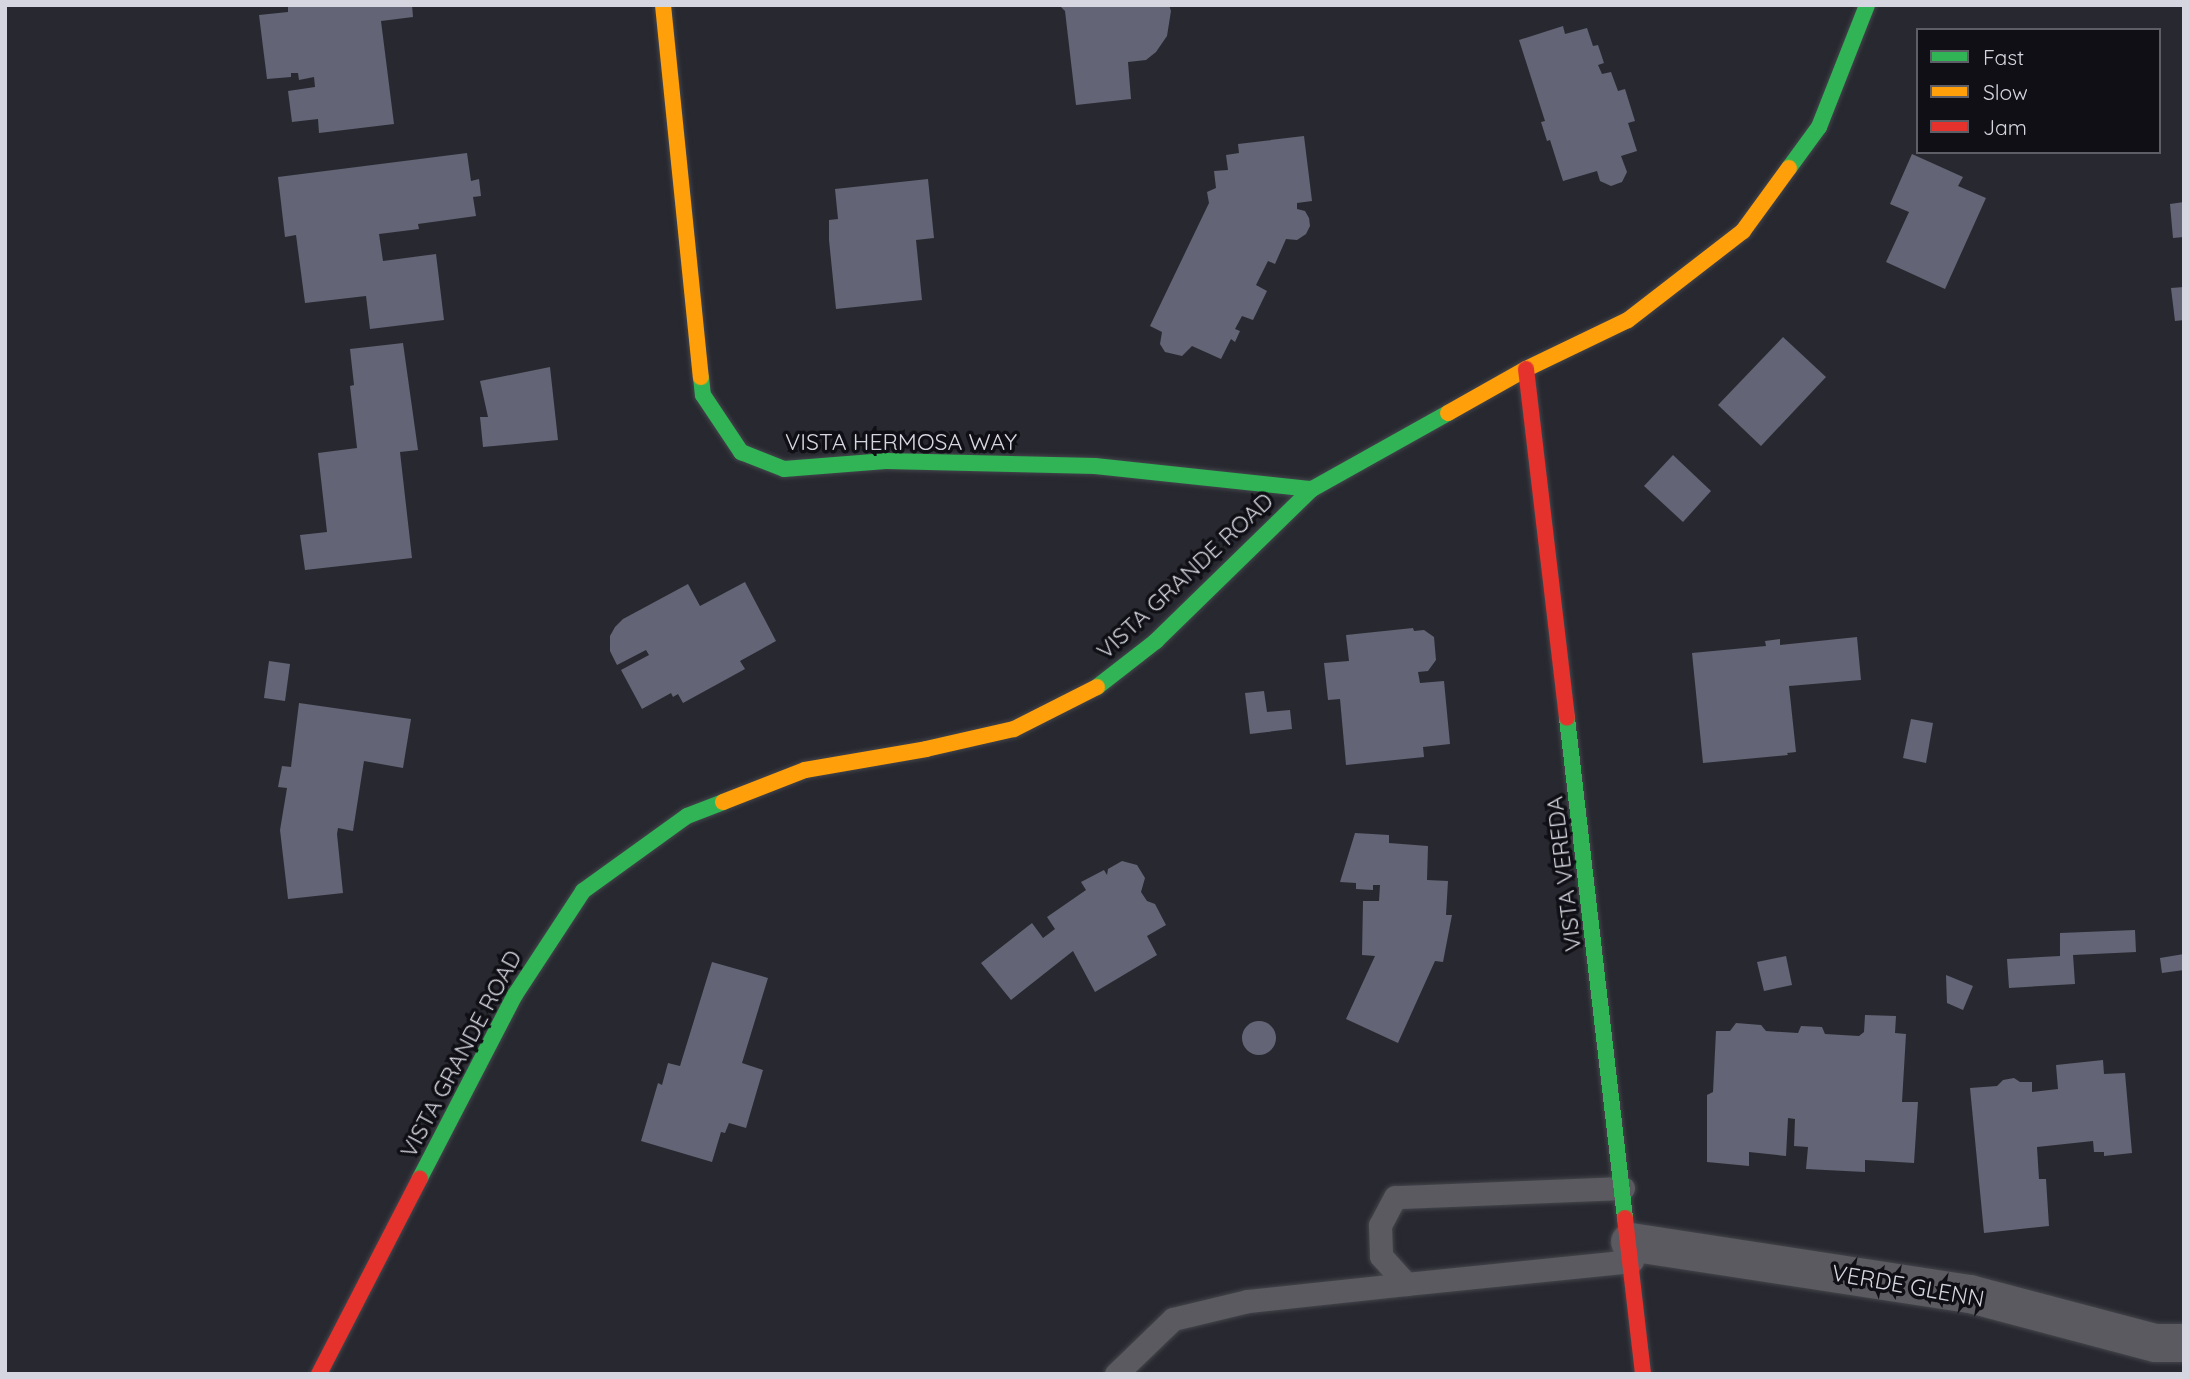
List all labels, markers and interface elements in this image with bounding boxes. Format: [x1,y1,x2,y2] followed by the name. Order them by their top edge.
[1916,28,2161,154] legend
[1983,44,2024,70] text: Fast
[1983,79,2028,105] text: Slow
[1983,114,2027,140] text: Jam
[785,428,1017,456] street label: VISTA HERMOSA WAY
[1091,487,1279,665] street label: VISTA GRANDE ROAD
[1541,795,1587,953] street label: VISTA VEREDA
[395,946,527,1162] street label: VISTA GRANDE ROAD
[1830,1259,1986,1313] street label: VERDE GLENN

